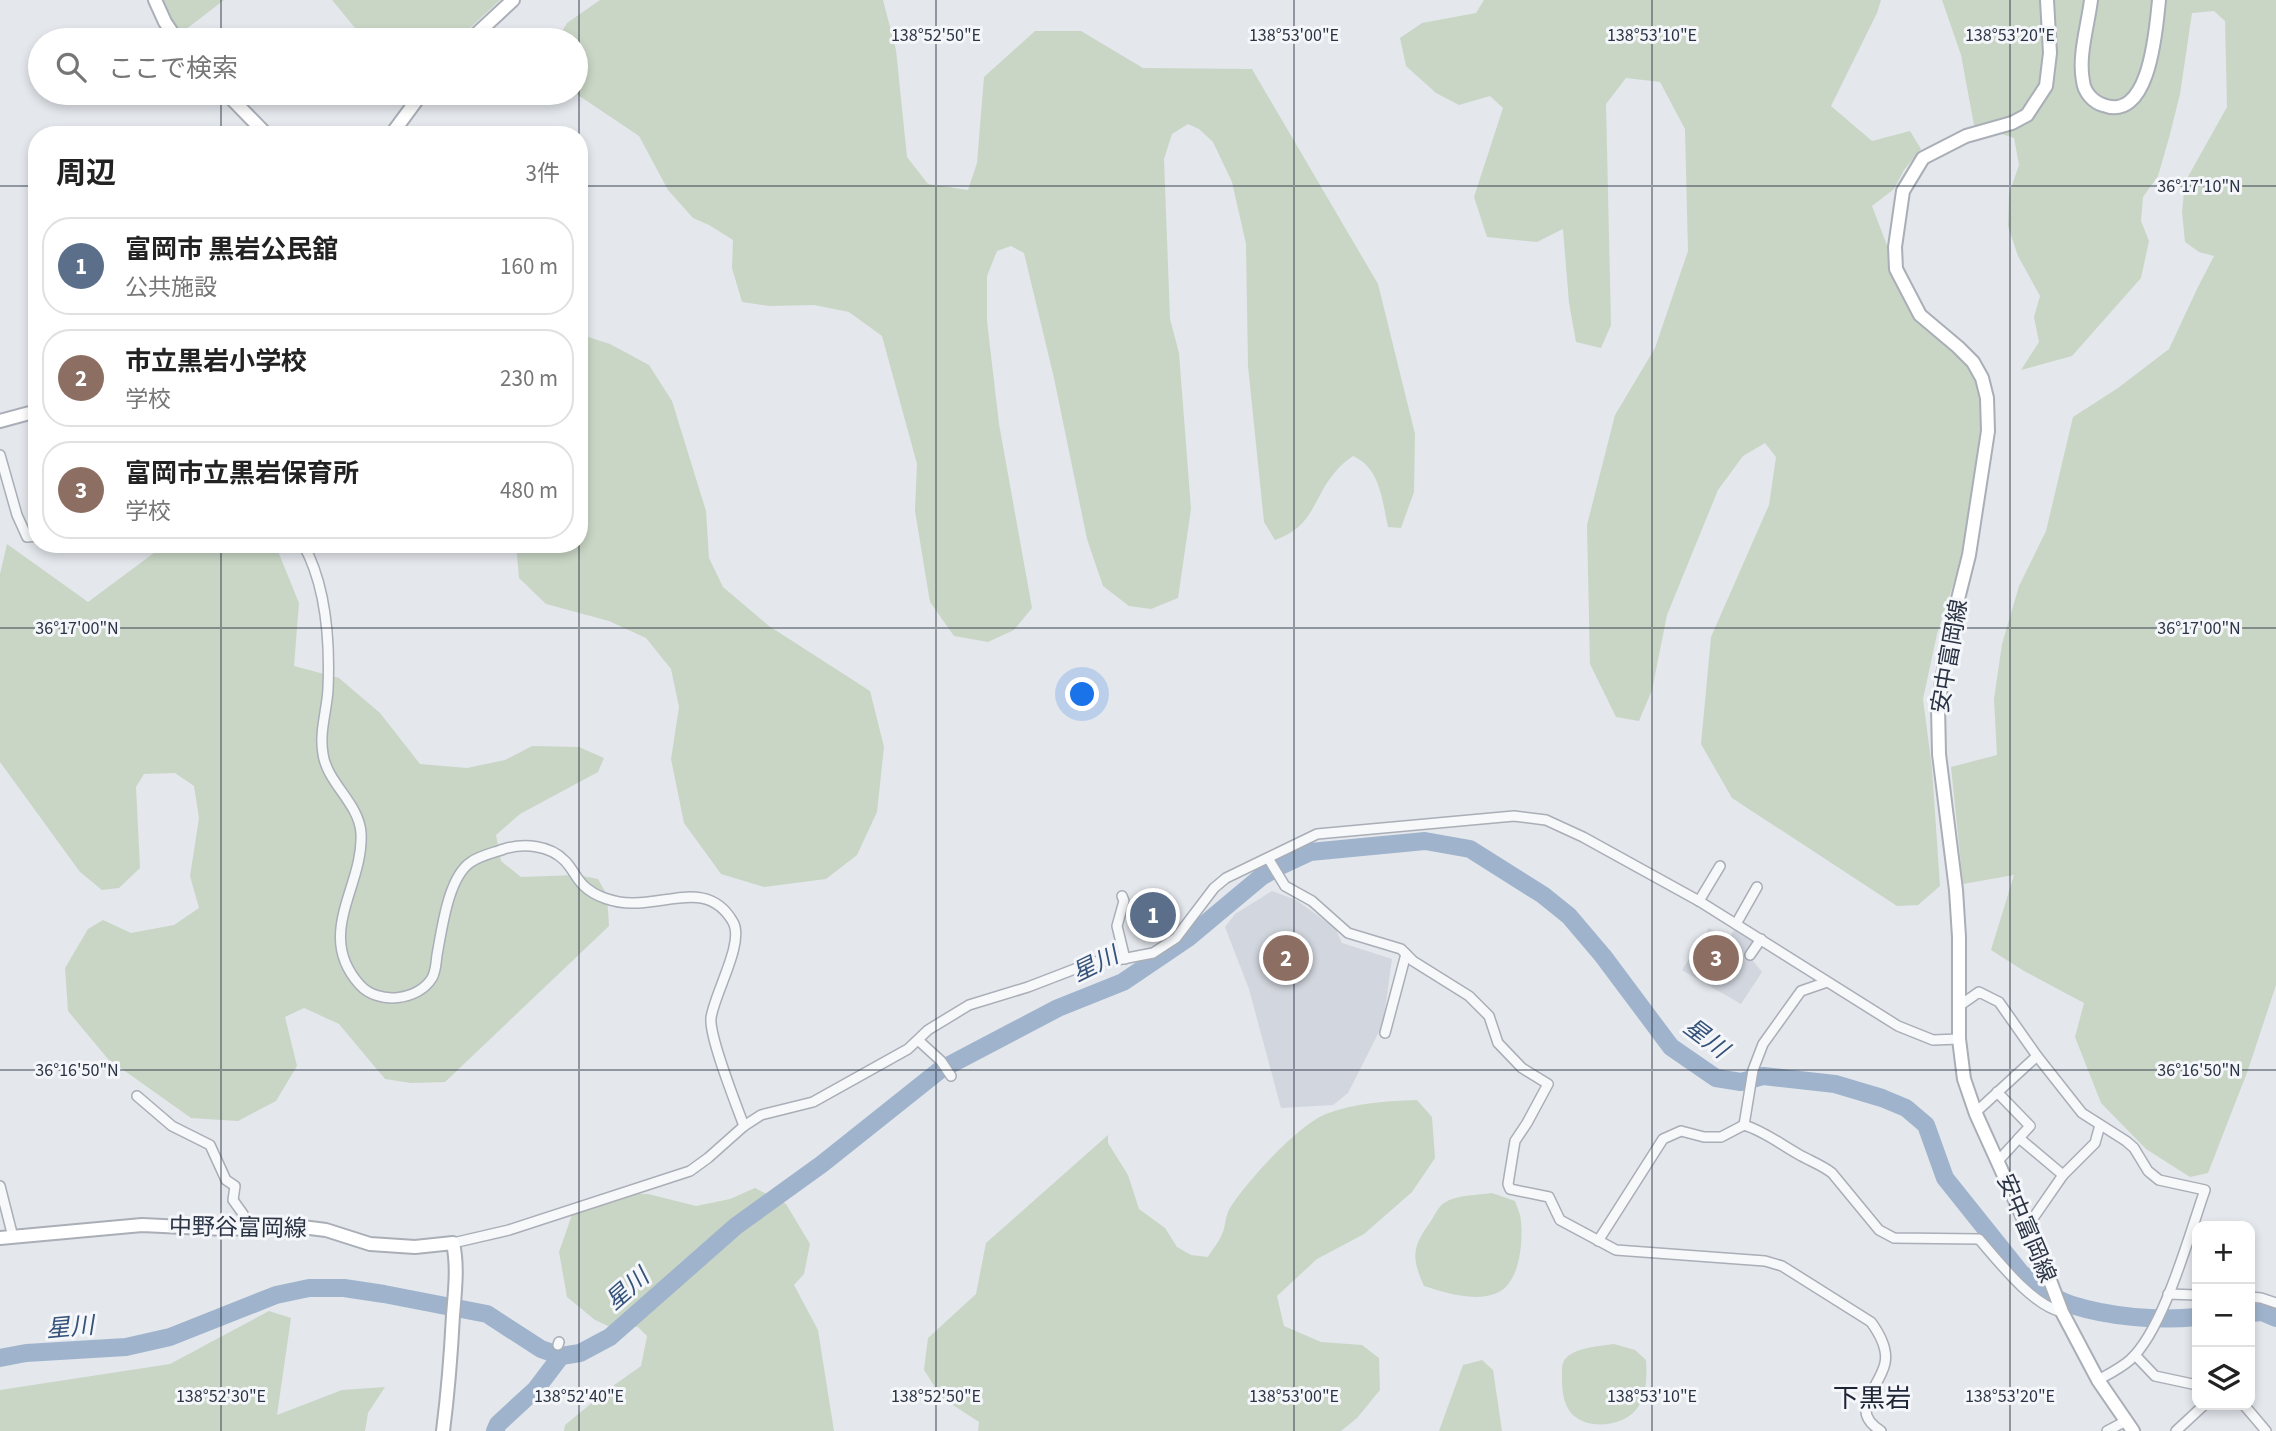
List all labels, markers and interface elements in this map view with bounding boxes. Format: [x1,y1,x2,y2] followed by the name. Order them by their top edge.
[891,23,981,48] text: 138°52'50"E
[1249,23,1339,48] text: 138°53'00"E
[1607,23,1697,48] text: 138°53'10"E
[1965,23,2055,48] text: 138°53'20"E
[28,28,588,105] search box
[52,48,90,86] icon: search
[108,50,238,87] text: ここで検索
[56,152,116,195] text: 周辺
[526,157,560,190] text: 3件
[2157,174,2241,199] text: 36°17'10"N
[125,231,338,268] text: 富岡市 黒岩公民舘
[75,250,87,283] text: 1
[500,250,558,283] text: 160 m
[125,271,217,304] text: 公共施設
[125,343,307,380] text: 市立黒岩小学校
[75,362,87,395] text: 2
[500,362,558,395] text: 230 m
[125,383,171,416] text: 学校
[125,455,359,492] text: 富岡市立黒岩保育所
[75,474,87,507] text: 3
[500,474,558,507] text: 480 m
[125,495,171,528] text: 学校
[1923,597,1976,716] street label: 安中富岡線
[35,616,119,641] text: 36°17'00"N
[2157,616,2241,641] text: 36°17'00"N
[1065,677,1099,711] your location
[1130,889,1176,941] pin: 1
[1263,932,1309,984] pin: 2
[1693,932,1739,984] pin: 3
[1066,937,1127,991] water label: 星川
[1676,1010,1738,1069] water label: 星川
[35,1058,119,1083] text: 36°16'50"N
[2157,1058,2241,1083] text: 36°16'50"N
[1989,1169,2064,1288] street label: 安中富岡線
[169,1210,307,1245] street label: 中野谷富岡線
[2192,1221,2255,1410] map controls
[2192,1221,2255,1284] button: +
[598,1258,659,1318] water label: 星川
[2192,1284,2255,1347] button: −
[45,1308,98,1347] water label: 星川
[2192,1347,2255,1410] button: layers
[1833,1380,1911,1417] district label: 下黒岩
[176,1384,266,1409] text: 138°52'30"E
[534,1384,624,1409] text: 138°52'40"E
[891,1384,981,1409] text: 138°52'50"E
[1249,1384,1339,1409] text: 138°53'00"E
[1607,1384,1697,1409] text: 138°53'10"E
[1965,1384,2055,1409] text: 138°53'20"E

